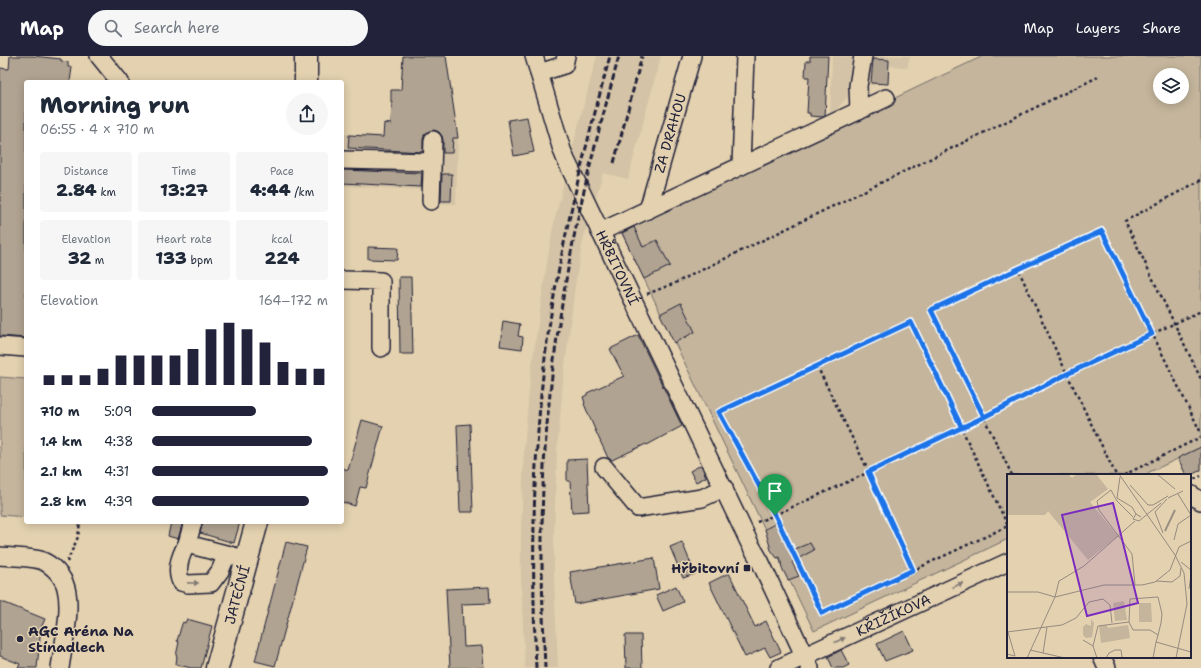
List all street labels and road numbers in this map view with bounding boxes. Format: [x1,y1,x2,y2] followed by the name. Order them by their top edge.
[650,91,690,175] street label: ZA DRAHOU
[592,227,643,308] street label: HŘBITOVNÍ
[220,563,254,626] street label: JATEČNÍ
[853,590,934,640] street label: KŘIŽÍKOVA

